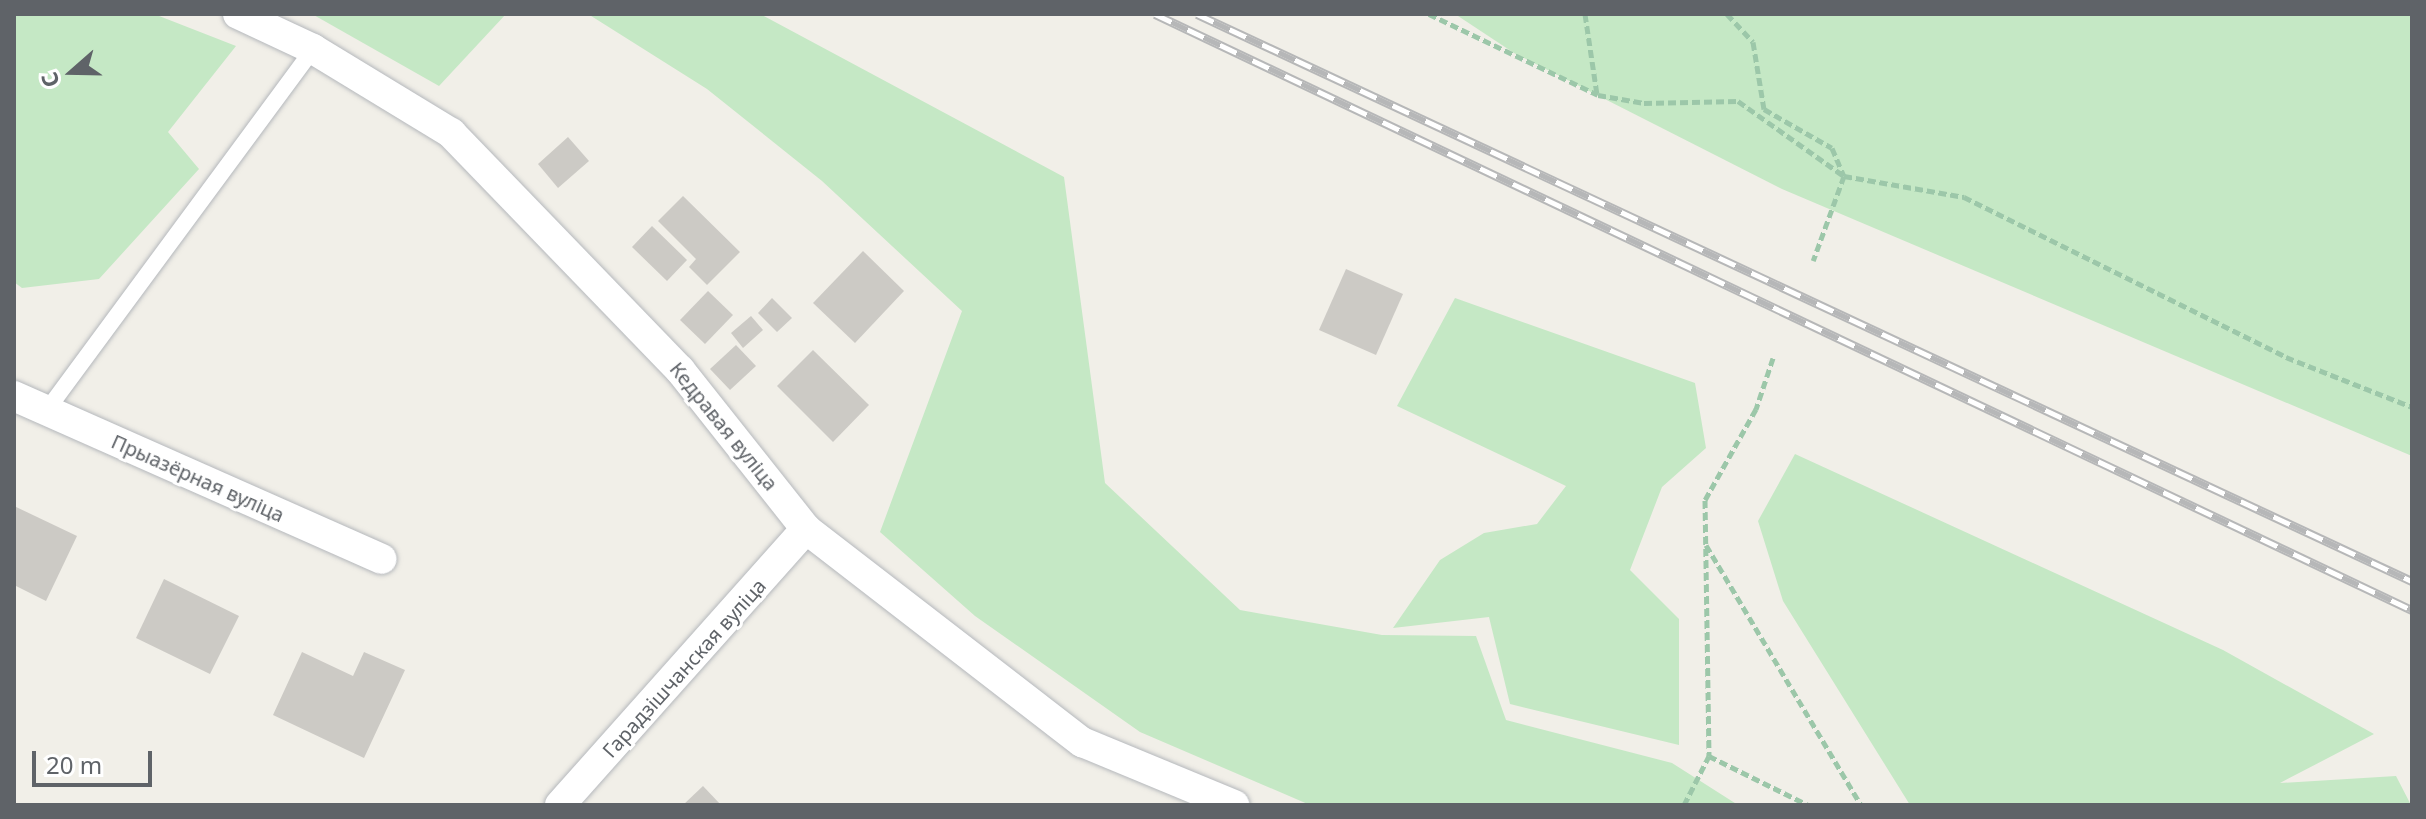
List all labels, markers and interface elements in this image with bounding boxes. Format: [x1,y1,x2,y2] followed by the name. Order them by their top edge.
[32,32,112,112] north arrow
[33,68,66,92] text: С
[665,357,783,495] street label: Кедравая вуліца
[108,429,288,527] street label: Прыазёрная вуліца
[597,574,771,762] street label: Гарадзішчанская вуліца
[36,735,156,785] scale bar
[46,748,102,781] text: 20 m

